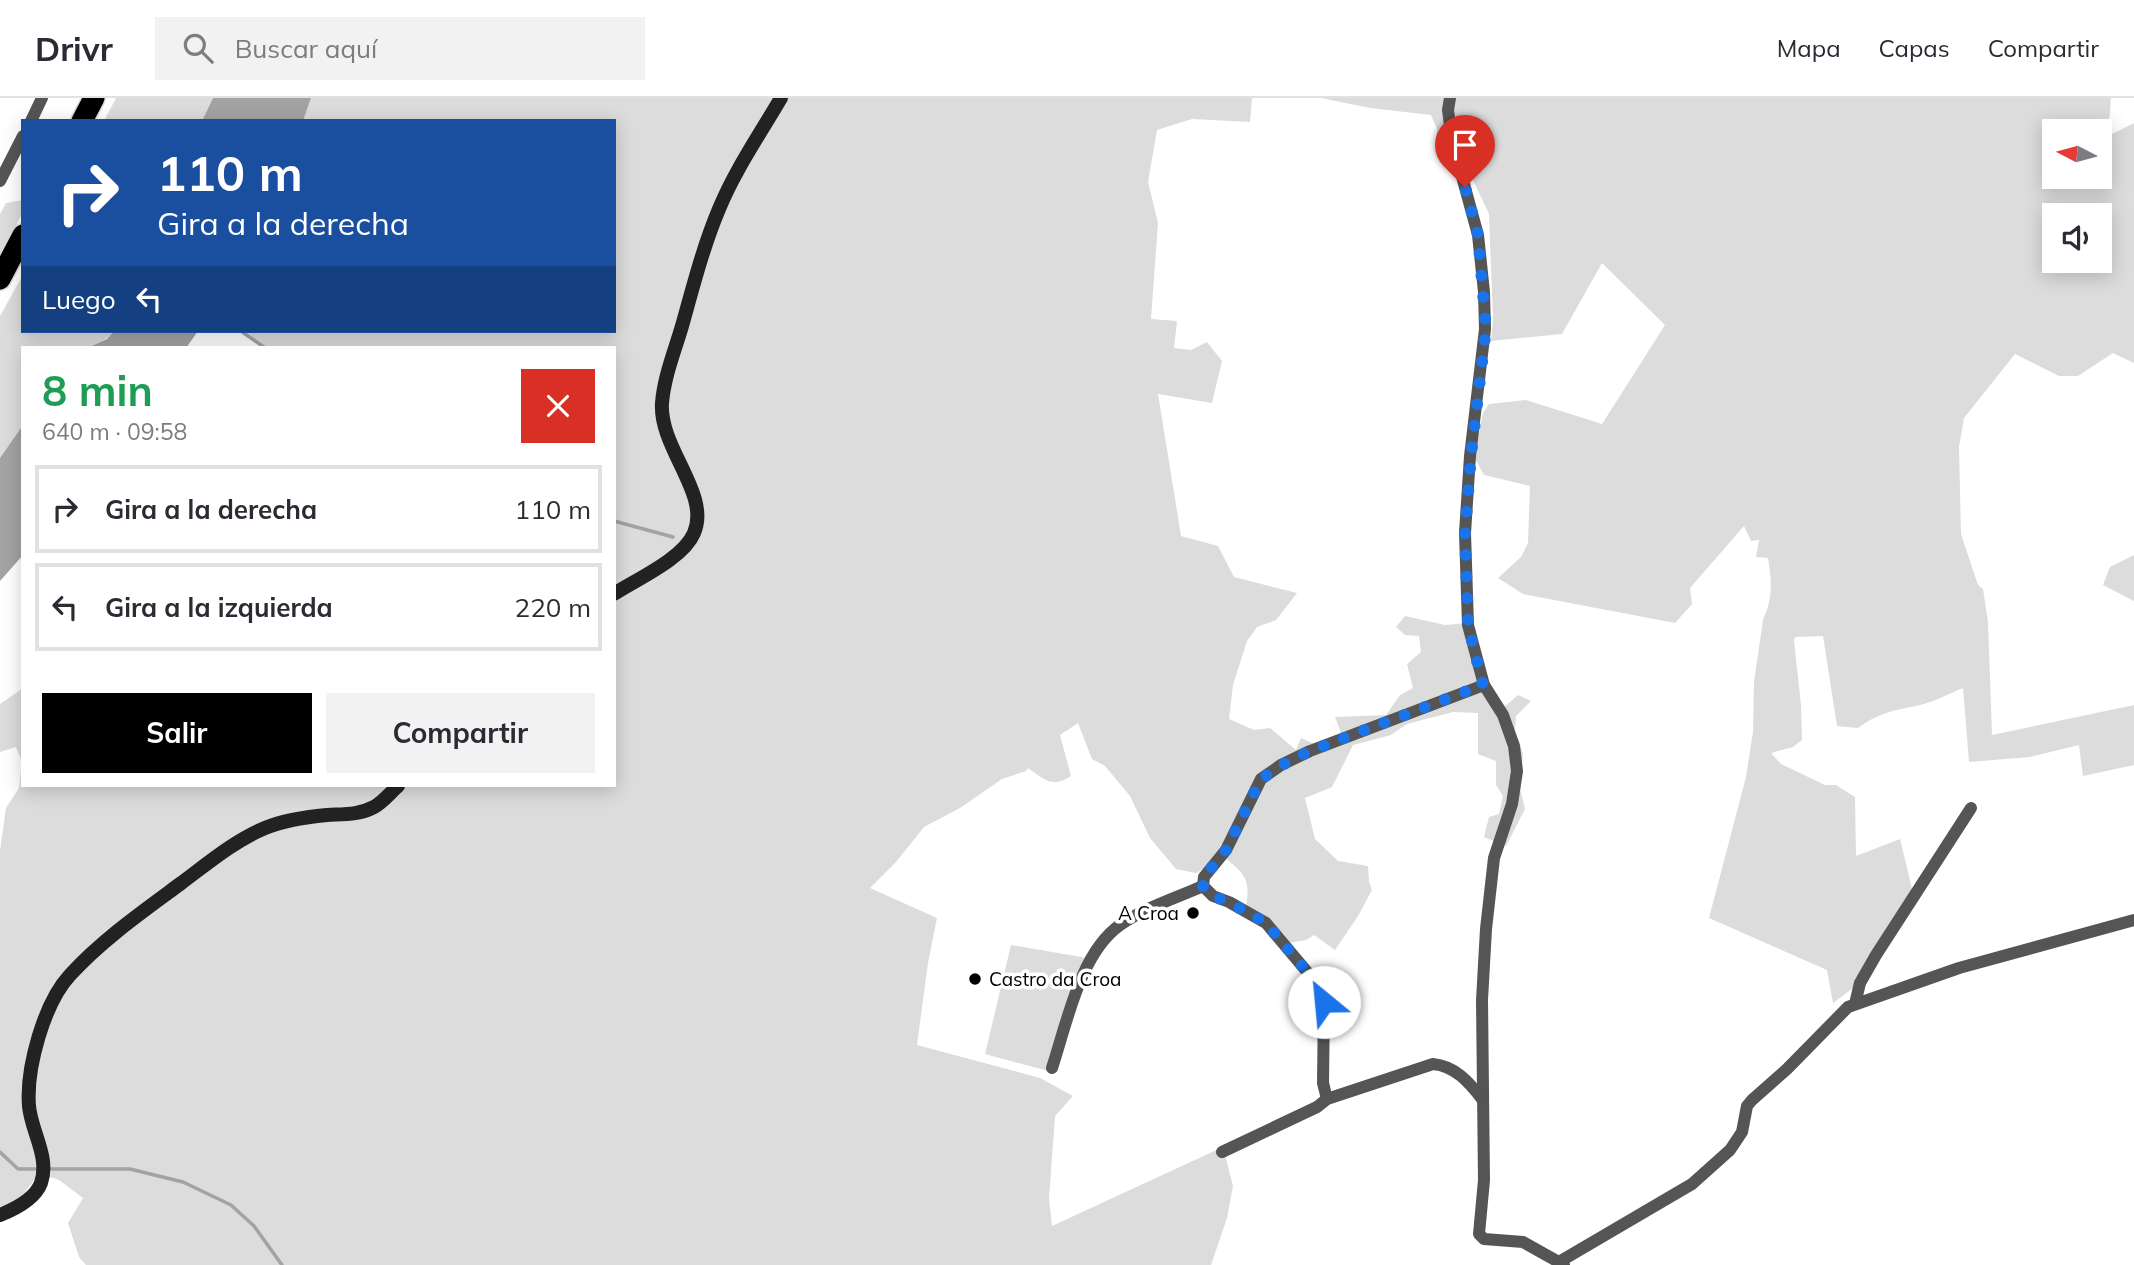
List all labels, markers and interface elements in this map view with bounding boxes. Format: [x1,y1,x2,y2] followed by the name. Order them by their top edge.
[155,17,645,80] search box
[35,28,113,69] text: Drivr
[179,29,217,67] icon: search
[235,32,377,65] text: Buscar aquí
[1777,33,1841,63] text: Mapa
[1879,33,1950,63] text: Capas
[1988,33,2099,63] text: Compartir
[1435,115,1495,187] pin
[2042,119,2112,189] north arrow
[2042,119,2112,273] map controls
[1446,126,1484,164] icon: arrive
[157,142,303,203] text: 110 m
[42,147,133,238] icon: right
[157,203,409,243] text: Gira a la derecha
[2042,203,2112,273] button: sound
[130,280,168,318] icon: left
[42,283,116,316] text: Luego
[42,364,153,417] text: 8 min
[521,369,595,443] button: close
[42,417,187,446] text: 640 m · 09:58
[46,490,84,528] icon: right
[105,493,317,526] text: Gira a la derecha
[515,493,591,526] text: 110 m
[46,588,84,626] icon: left
[105,591,333,624] text: Gira a la izquierda
[515,591,591,624] text: 220 m
[42,693,312,773] button: Salir
[326,693,595,773] button: Compartir
[1118,901,1179,925] place label: A Croa
[1185,905,1201,921] marker: A Croa
[1287,965,1361,1039] position arrow
[989,967,1121,991] place label: Castro da Croa
[967,971,983,987] marker: Castro da Croa

